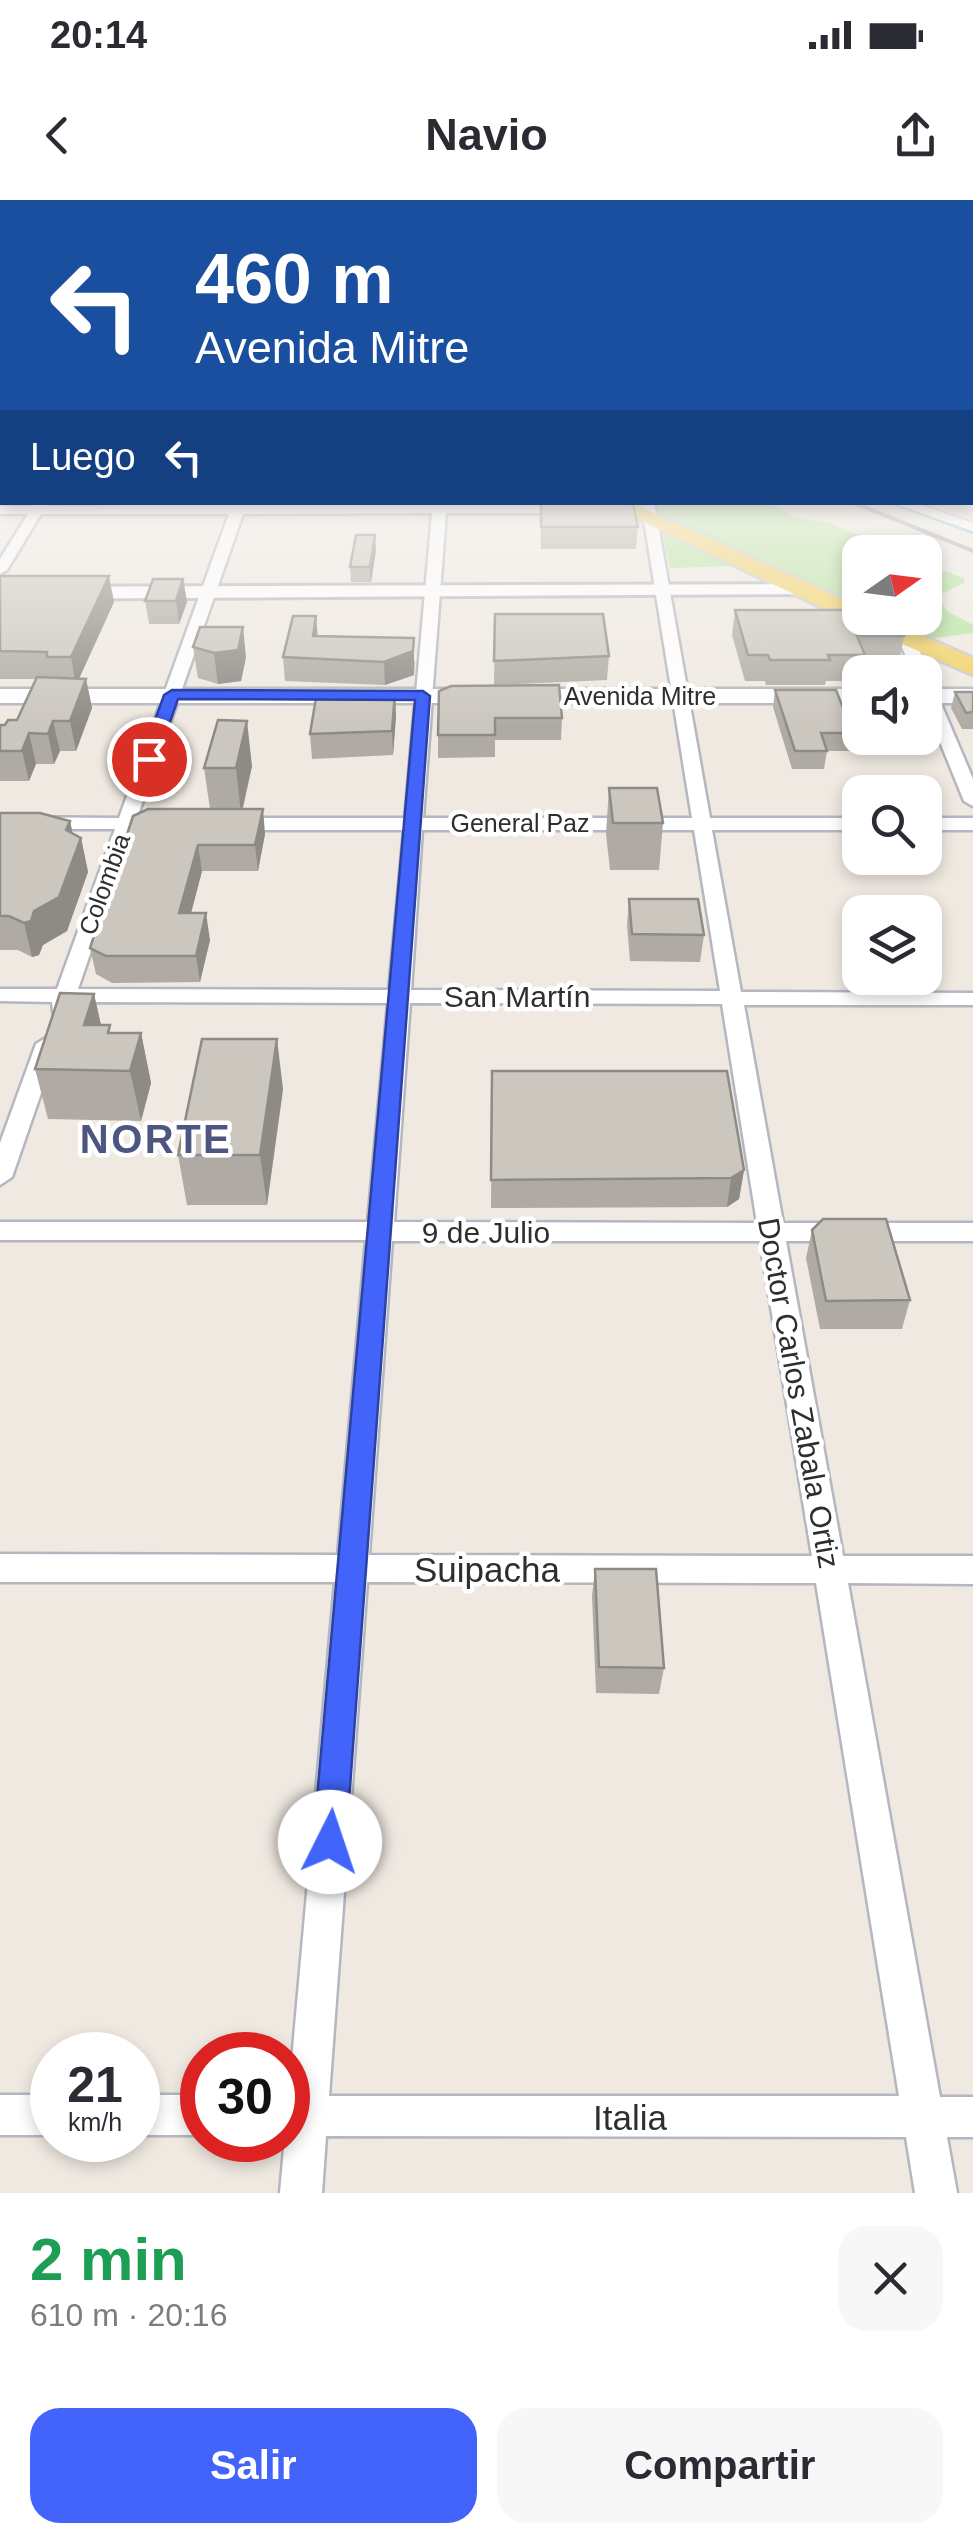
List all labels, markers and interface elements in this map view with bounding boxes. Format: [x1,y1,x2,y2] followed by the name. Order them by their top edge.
[50,14,147,56] text: 20:14
[30,108,85,163] icon: back
[888,108,943,163] icon: share
[425,109,548,160] text: Navio
[30,240,160,370] icon: left
[195,240,393,318] text: 460 m
[195,322,469,373] text: Avenida Mitre
[156,430,211,485] icon: left
[30,436,136,478] text: Luego
[842,535,942,635] north arrow
[842,535,942,995] map controls
[842,655,942,755] button: sound
[564,682,716,710] street label: Avenida Mitre
[107,717,192,802] pin
[122,732,177,787] icon: arrive
[842,775,942,875] button: search
[451,809,589,837] street label: General Paz
[73,830,135,938] street label: Colombia
[842,895,942,995] button: layers
[444,980,590,1013] street label: San Martín
[80,1117,232,1161] district label: NORTE
[752,1215,846,1571] street label: Doctor Carlos Zabala Ortiz
[422,1216,550,1249] street label: 9 de Julio
[414,1550,561,1589] street label: Suipacha
[278,1790,382,1894] position arrow
[180,2032,310,2162] speed limit sign: 30
[67,2057,123,2113] text: 21
[593,2098,667,2137] street label: Italia
[68,2108,122,2136] text: km/h
[30,2226,187,2293] text: 2 min
[838,2226,943,2331] button: close
[30,2297,227,2333] text: 610 m · 20:16
[30,2408,477,2523] button: Salir
[497,2408,943,2523] button: Compartir

